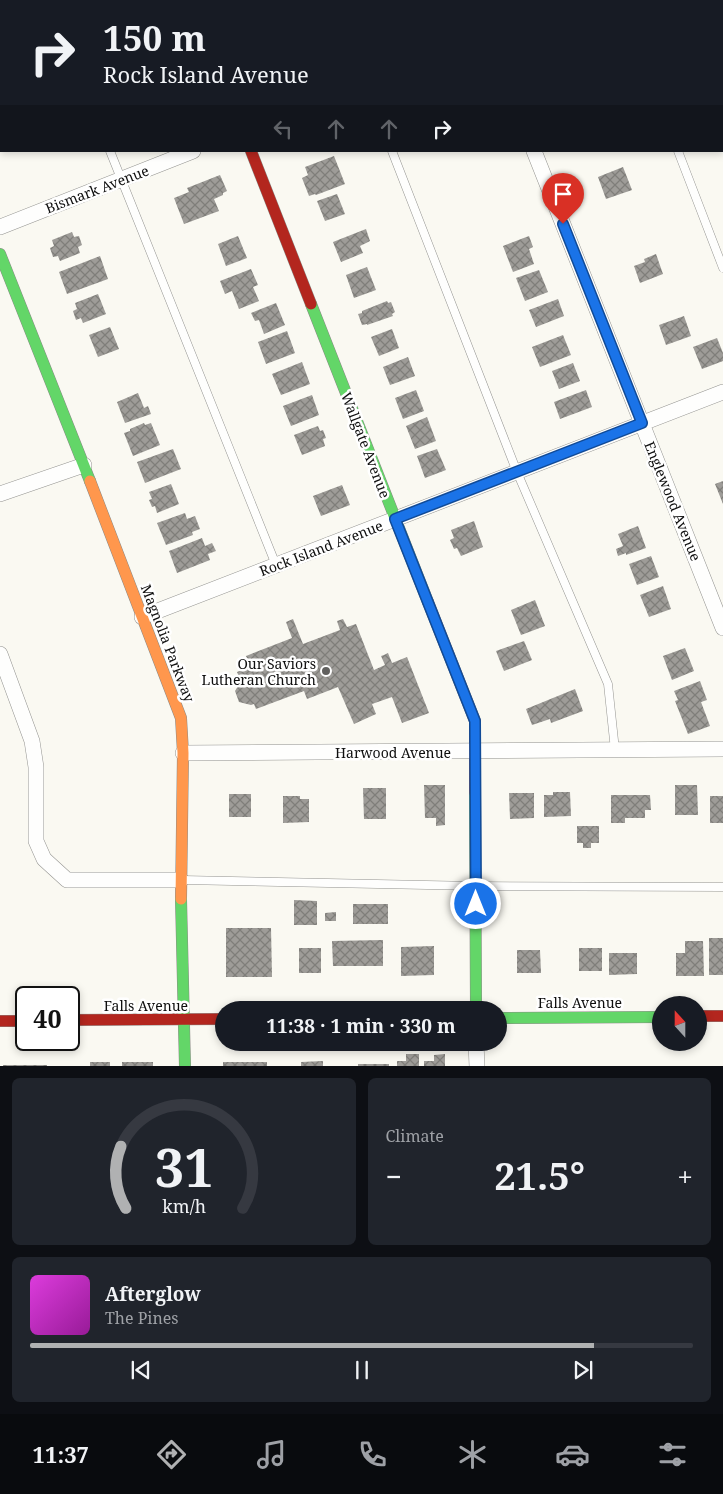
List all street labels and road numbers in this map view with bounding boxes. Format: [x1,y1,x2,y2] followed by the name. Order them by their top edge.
[42,161,152,217] street label: Bismark Avenue
[337,389,395,501] street label: Wallgate Avenue
[640,438,706,564] street label: Englewood Avenue
[256,516,386,580] street label: Rock Island Avenue
[137,581,199,705] street label: Magnolia Parkway
[335,743,451,762] street label: Harwood Avenue
[538,993,622,1012] street label: Falls Avenue
[104,996,188,1015] street label: Falls Avenue

